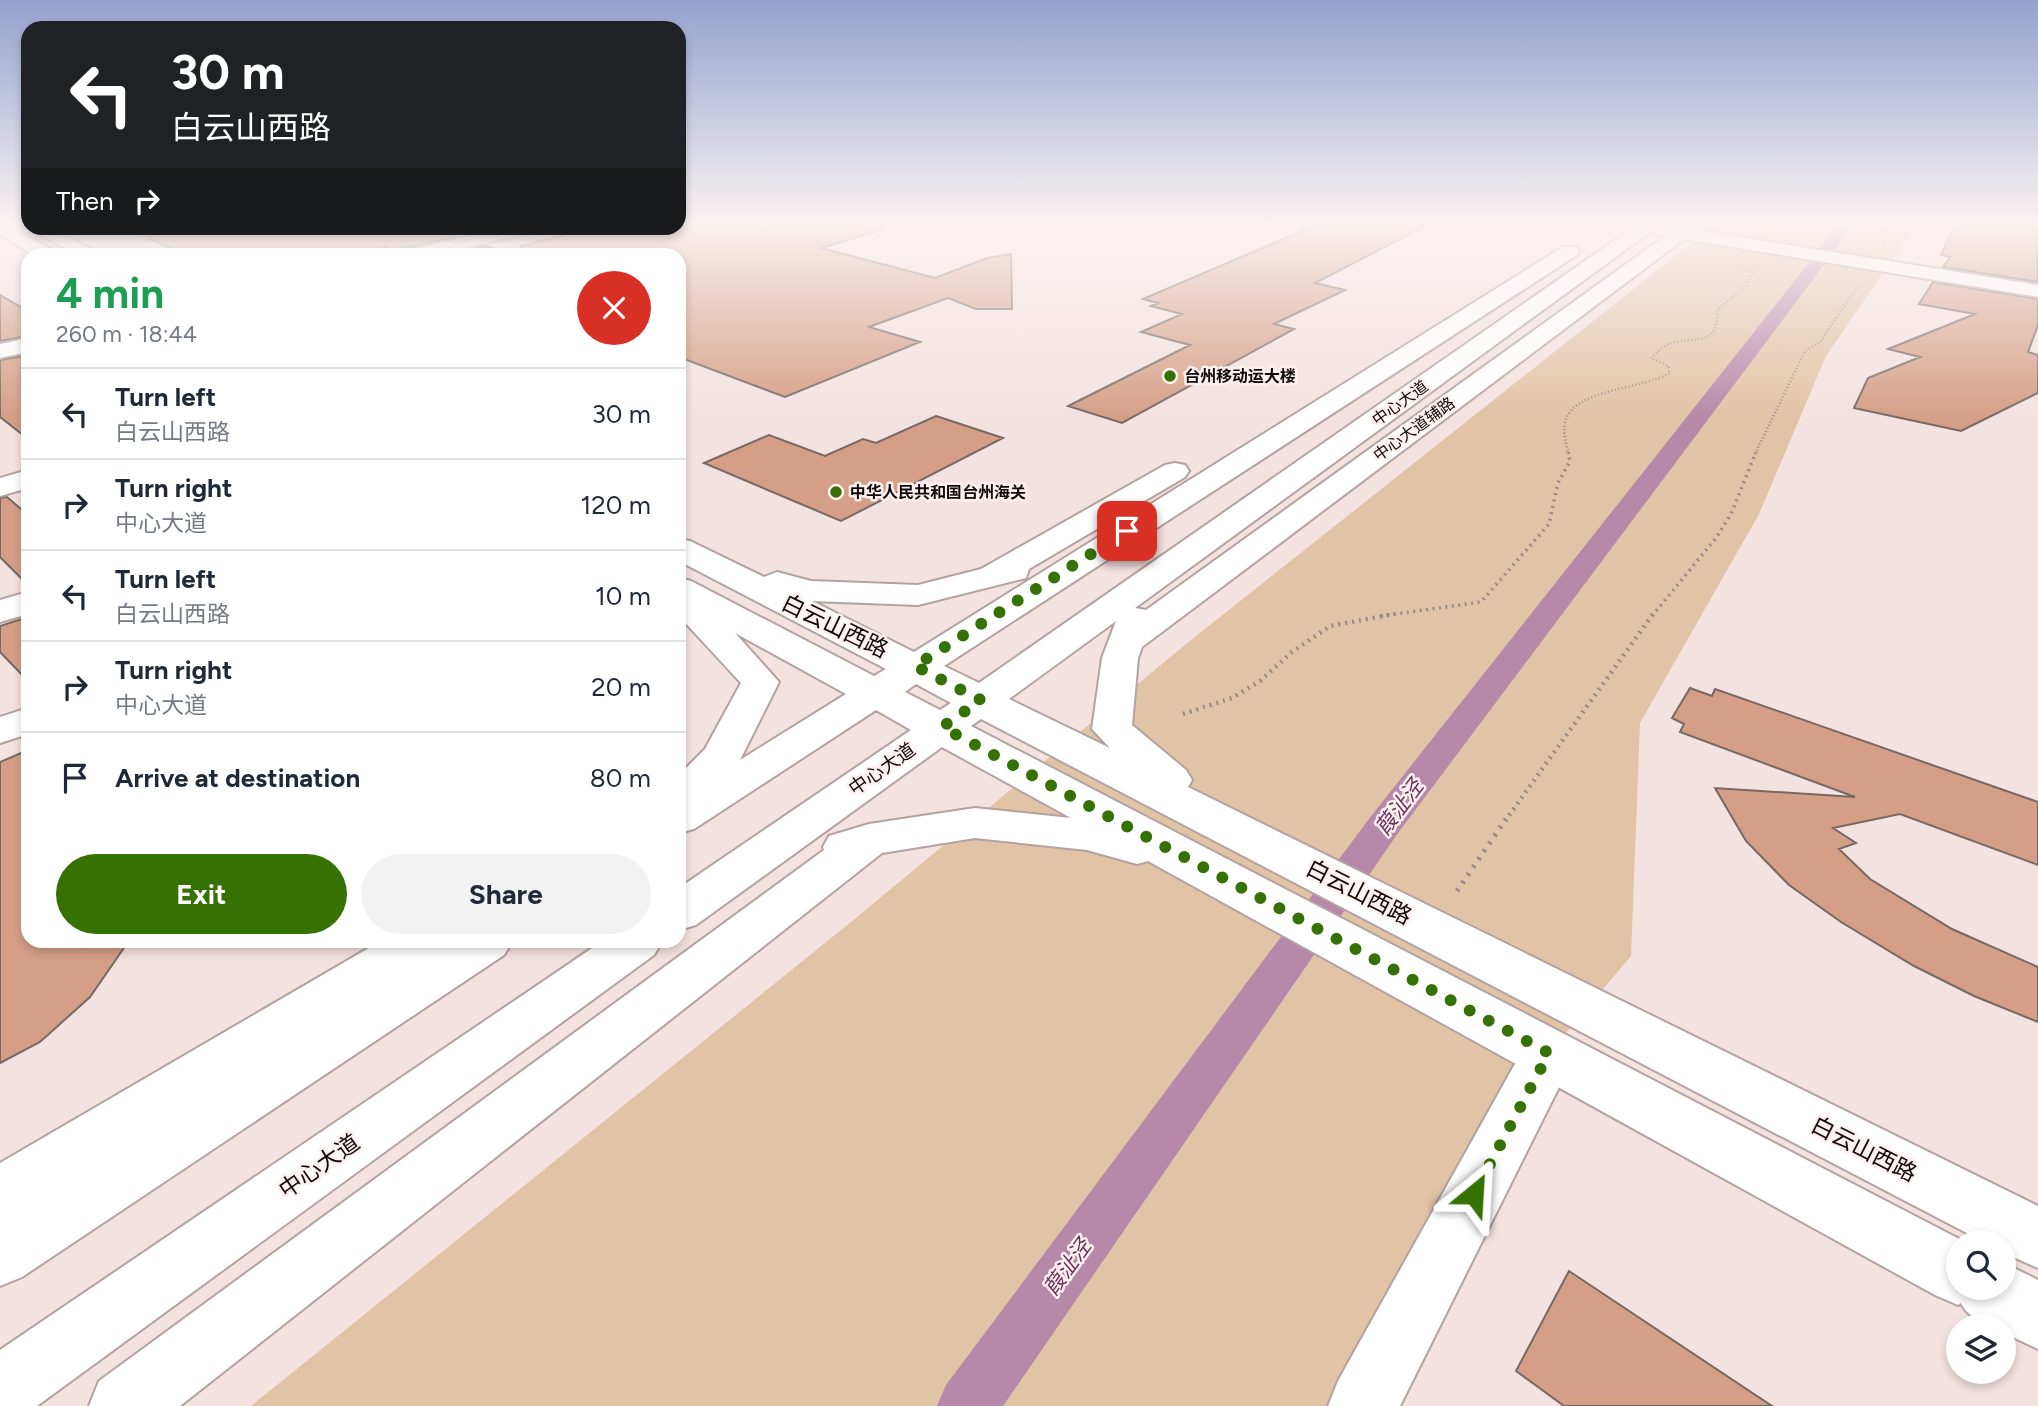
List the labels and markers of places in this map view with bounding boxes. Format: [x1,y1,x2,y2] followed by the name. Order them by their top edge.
[1184,367,1296,386] place label: 台州移动运大楼
[1162,368,1178,384] marker: 台州移动运大楼
[850,483,1026,502] place label: 中华人民共和国台州海关
[828,484,844,500] marker: 中华人民共和国台州海关
[1097,501,1157,561] pin

